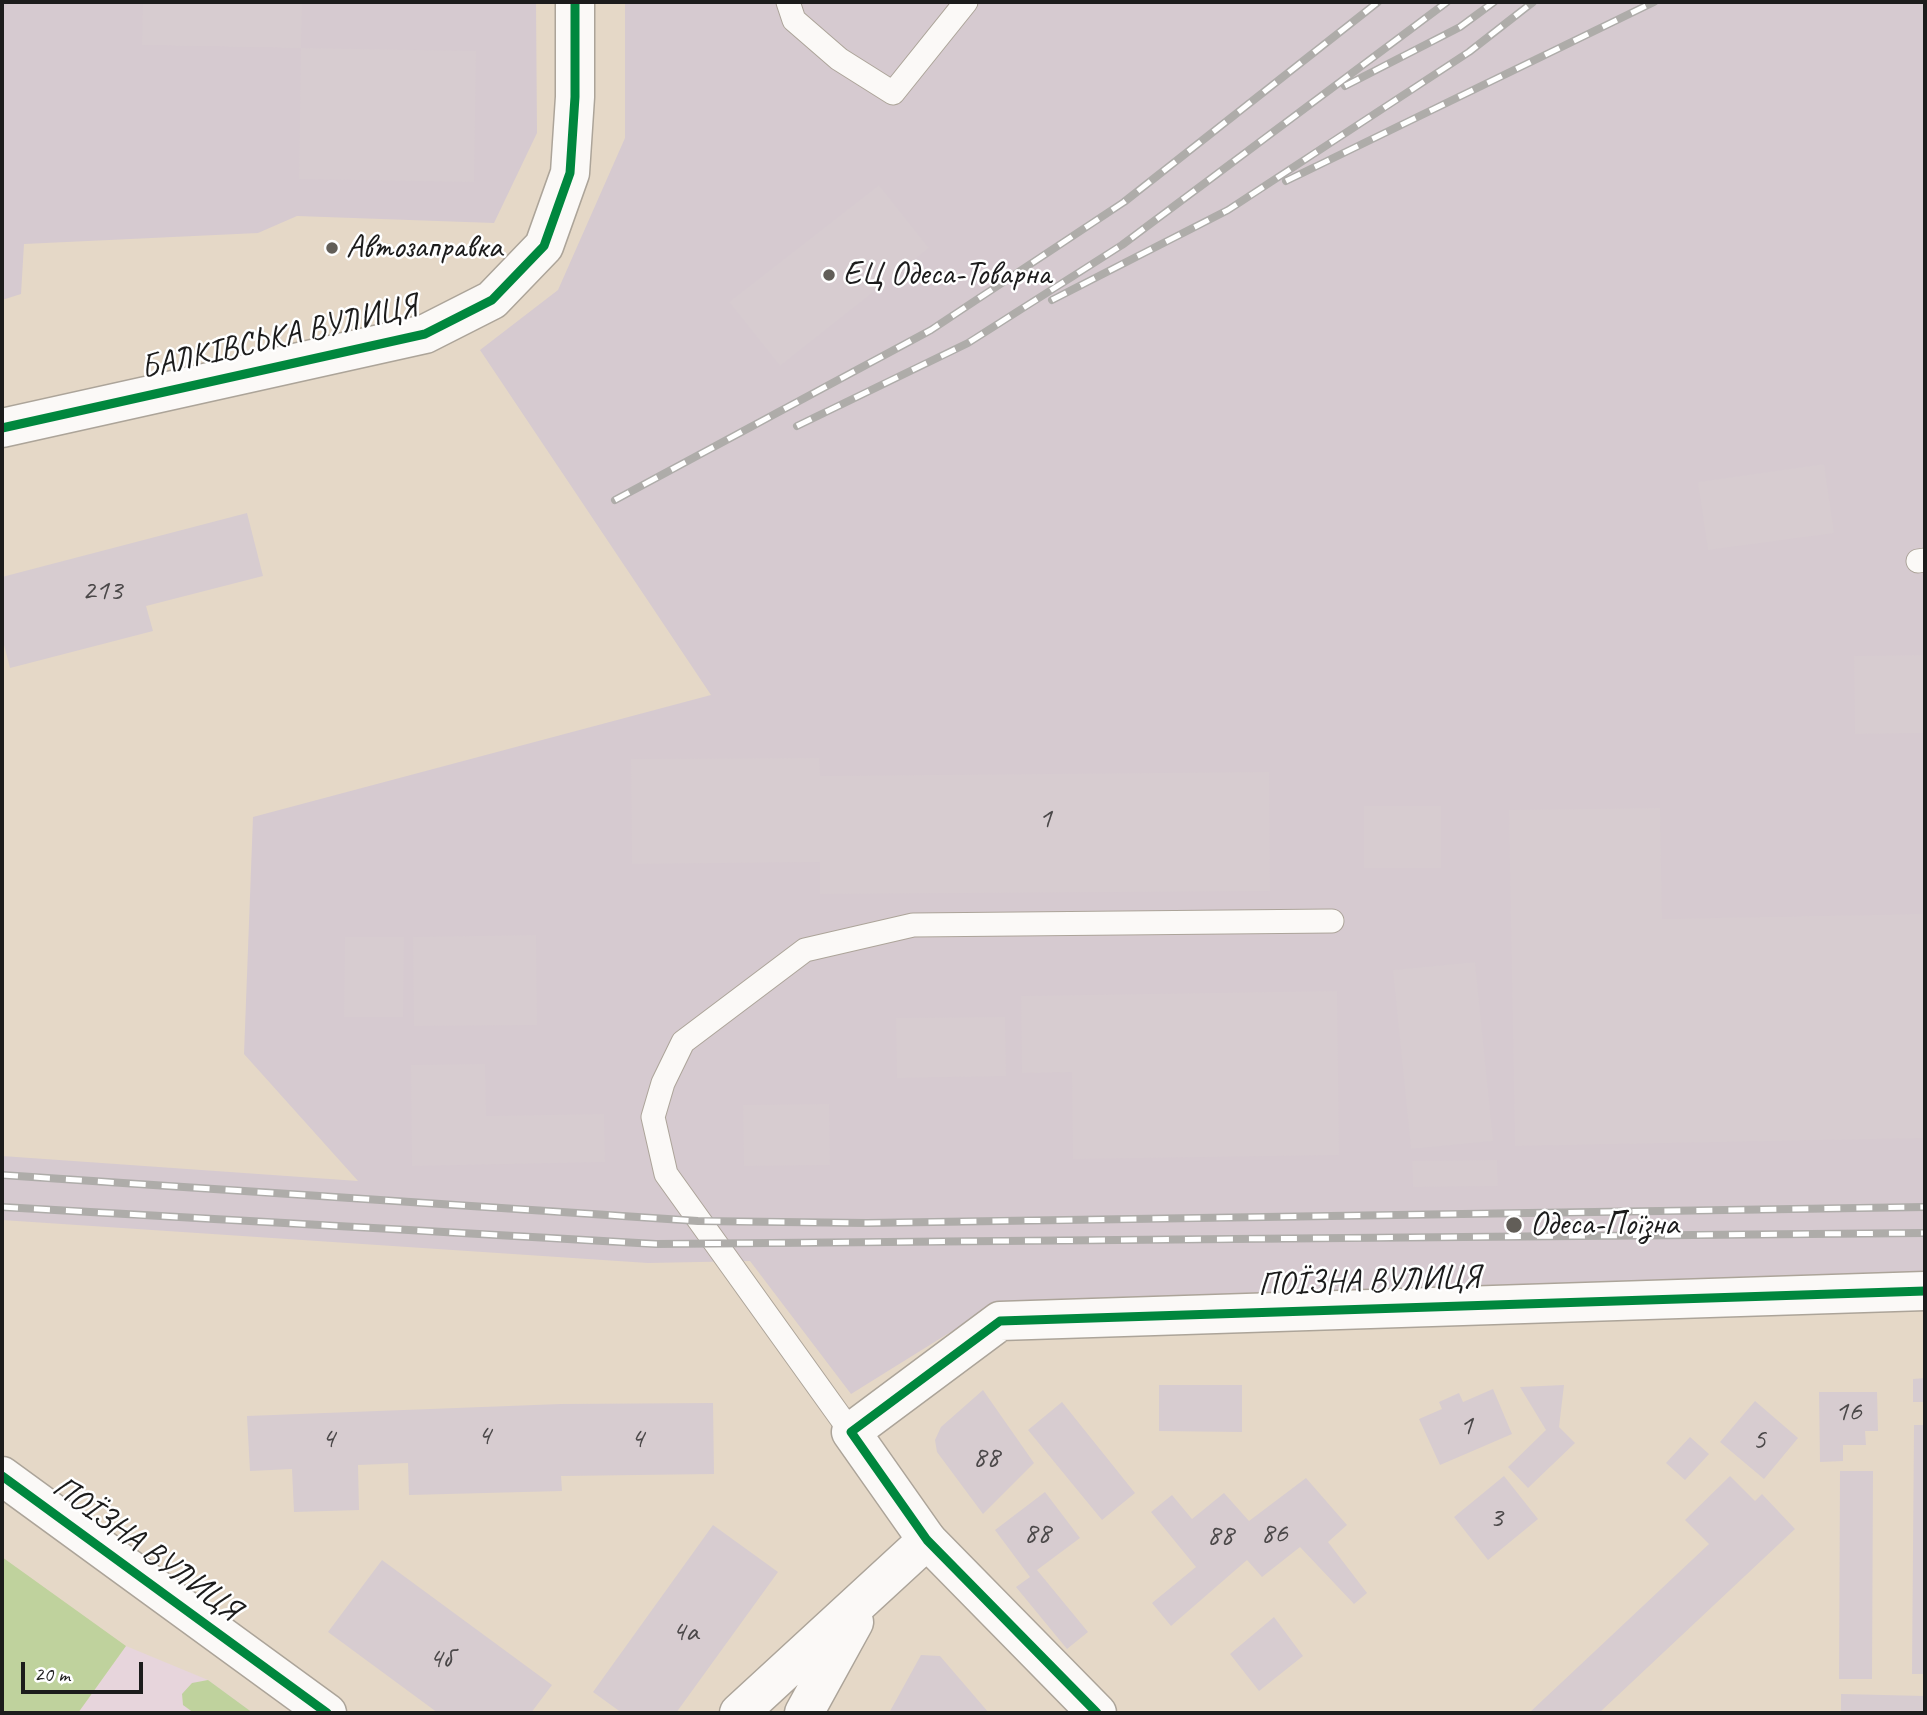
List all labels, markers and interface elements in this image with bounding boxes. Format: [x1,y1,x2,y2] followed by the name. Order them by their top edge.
[346,228,502,268] place label: Автозаправка
[324,240,340,256] marker: Автозаправка
[843,255,1051,295] place label: ЕЦ Одеса-Товарна
[821,267,837,283] marker: ЕЦ Одеса-Товарна
[137,287,421,389] street label: БАЛКІВСЬКА ВУЛИЦЯ
[82,573,122,609] house number: 213
[1038,801,1052,837] house number: 1
[1530,1205,1679,1245] place label: Одеса-Поїзна
[1504,1215,1524,1235] marker: Одеса-Поїзна
[1257,1258,1481,1306] street label: ПОЇЗНА ВУЛИЦЯ
[1835,1394,1861,1430] house number: 16
[1459,1408,1473,1444] house number: 1
[477,1418,491,1454] house number: 4
[321,1421,335,1457] house number: 4
[630,1421,644,1457] house number: 4
[1752,1422,1766,1458] house number: 5
[973,1440,999,1476] house number: 88
[44,1468,248,1630] street label: ПОЇЗНА ВУЛИЦЯ
[1489,1500,1503,1536] house number: 3
[1024,1516,1050,1552] house number: 88
[1261,1516,1287,1552] house number: 86
[1207,1518,1233,1554] house number: 88
[672,1614,698,1650] house number: 4а
[429,1641,451,1677] house number: 4б
[24,1648,147,1692] scale bar
[34,1661,70,1687] text: 20 m

